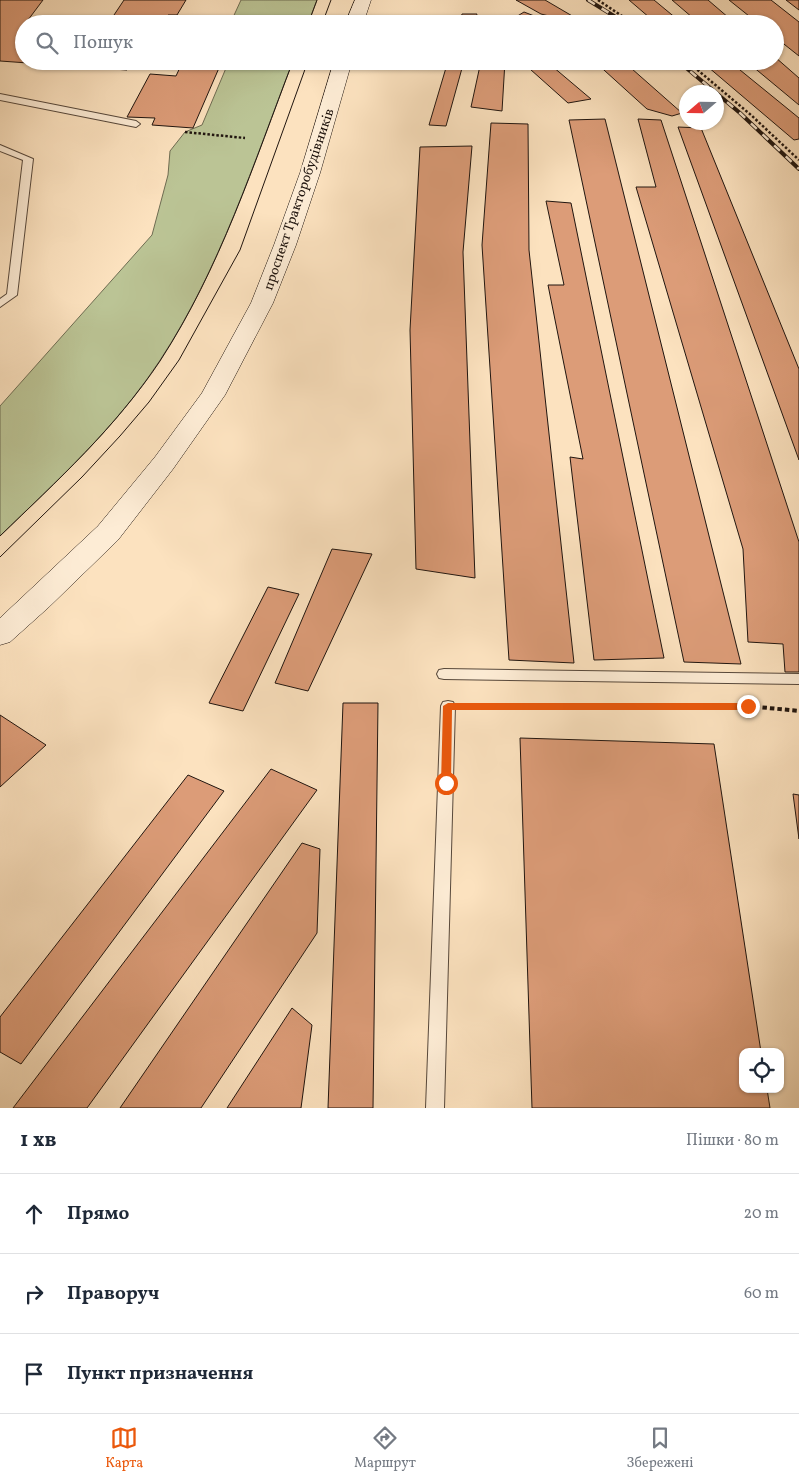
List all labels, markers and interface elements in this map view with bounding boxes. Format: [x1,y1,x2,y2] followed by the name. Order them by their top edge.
[15,15,784,70] search box
[33,29,61,57] icon: search
[73,30,133,56] text: Пошук
[679,85,724,130] north arrow
[259,106,339,293] street label: проспект Тракторобудівників
[737,695,760,718] route end
[435,772,458,795] route start
[739,1048,784,1093] map controls
[739,1048,784,1093] button: locate
[20,1126,57,1155] text: 1 хв
[686,1130,779,1152] text: Пішки · 80 m
[20,1200,48,1228] icon: ahead
[67,1201,129,1227] text: Прямо
[744,1203,779,1225] text: 20 m
[20,1280,48,1308] icon: right
[67,1281,159,1307] text: Праворуч
[744,1283,779,1305] text: 60 m
[20,1360,48,1388] icon: arrive
[67,1361,253,1387] text: Пункт призначення
[105,1424,143,1473] tab: Карта
[354,1424,416,1473] tab: Маршрут
[627,1424,694,1473] tab: Збережені

